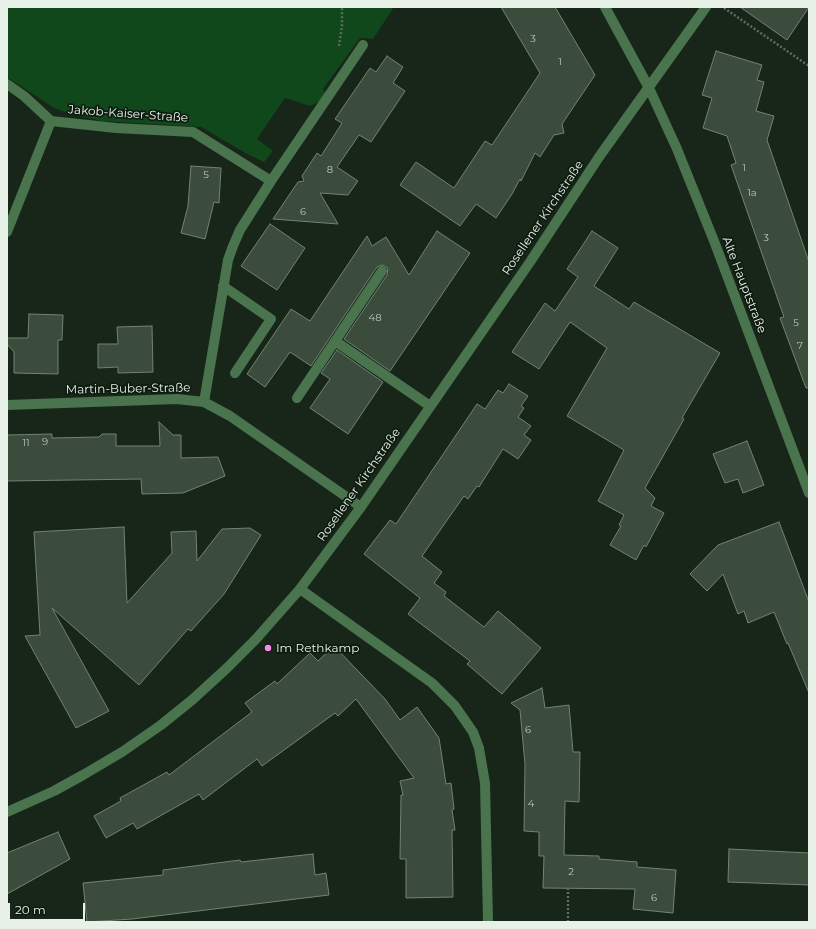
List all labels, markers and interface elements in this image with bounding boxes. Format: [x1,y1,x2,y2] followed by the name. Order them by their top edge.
[530,33,536,45] house number: 3
[558,56,562,68] house number: 1
[68,103,188,125] street label: Jakob-Kaiser-Straße
[499,158,587,278] street label: Rosellener Kirchstraße
[742,162,746,174] house number: 1
[327,164,333,176] house number: 8
[203,169,209,181] house number: 5
[747,187,757,199] house number: 1a
[300,206,306,218] house number: 6
[763,232,769,244] house number: 3
[719,235,769,335] street label: Alte Hauptstraße
[368,312,382,324] house number: 48
[793,317,799,329] house number: 5
[797,340,803,352] house number: 7
[65,381,191,397] street label: Martin-Buber-Straße
[314,426,404,544] street label: Rosellener Kirchstraße
[42,436,48,448] house number: 9
[22,437,30,449] house number: 11
[276,641,359,655] place label: Im Rethkamp
[263,643,273,653] marker: Im Rethkamp
[525,724,531,736] house number: 6
[528,798,534,810] house number: 4
[568,866,574,878] house number: 2
[651,892,657,904] house number: 6
[10,895,87,921] scale bar
[15,902,46,917] text: 20 m

